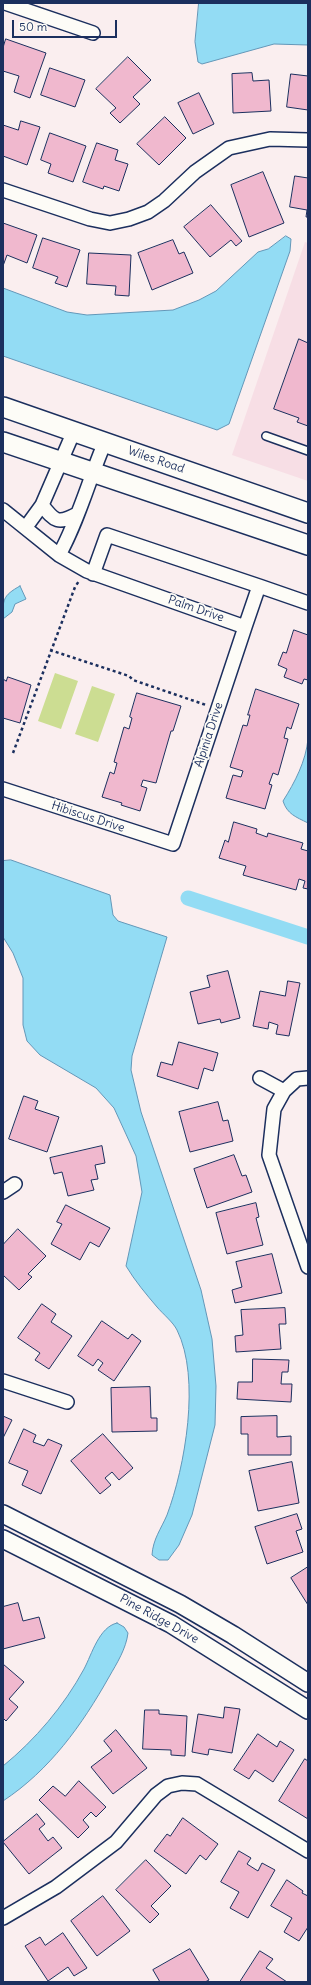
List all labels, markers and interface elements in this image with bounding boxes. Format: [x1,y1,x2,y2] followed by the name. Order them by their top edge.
[14,12,119,38] scale bar
[19,19,47,34] text: 50 m
[126,444,186,476] street label: Wiles Road
[166,593,226,625] street label: Palm Drive
[192,701,226,769] street label: Alpinia Drive
[50,798,126,836] street label: Hibiscus Drive
[117,1591,201,1647] street label: Pine Ridge Drive

